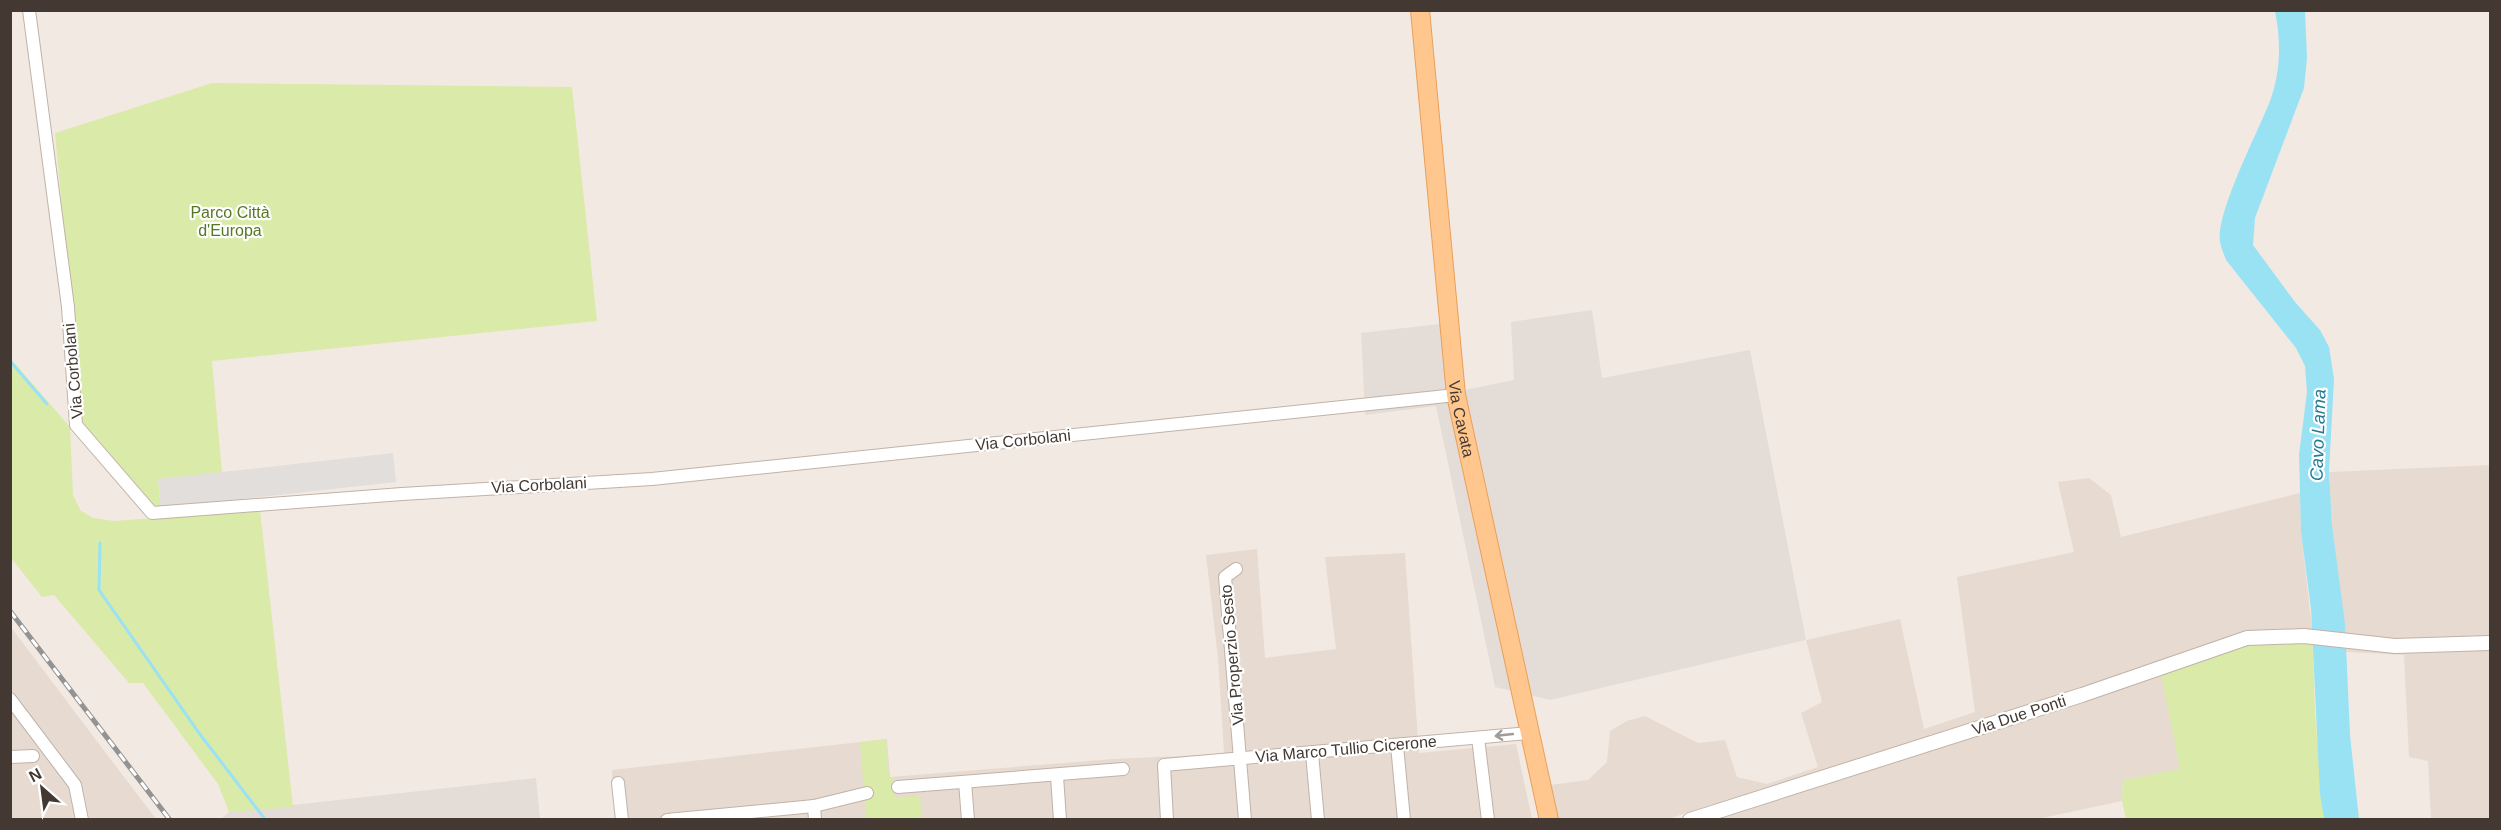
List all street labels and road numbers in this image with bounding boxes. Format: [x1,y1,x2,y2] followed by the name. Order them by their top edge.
[60,323,86,419] street label: Via Corbolani
[1446,380,1478,459] street label: Via Cavata
[974,427,1072,453] street label: Via Corbolani
[491,474,587,496] street label: Via Corbolani
[1217,584,1247,726] street label: Via Properzio Sesto
[1970,692,2068,738] street label: Via Due Ponti
[1255,733,1437,765] street label: Via Marco Tullio Cicerone

